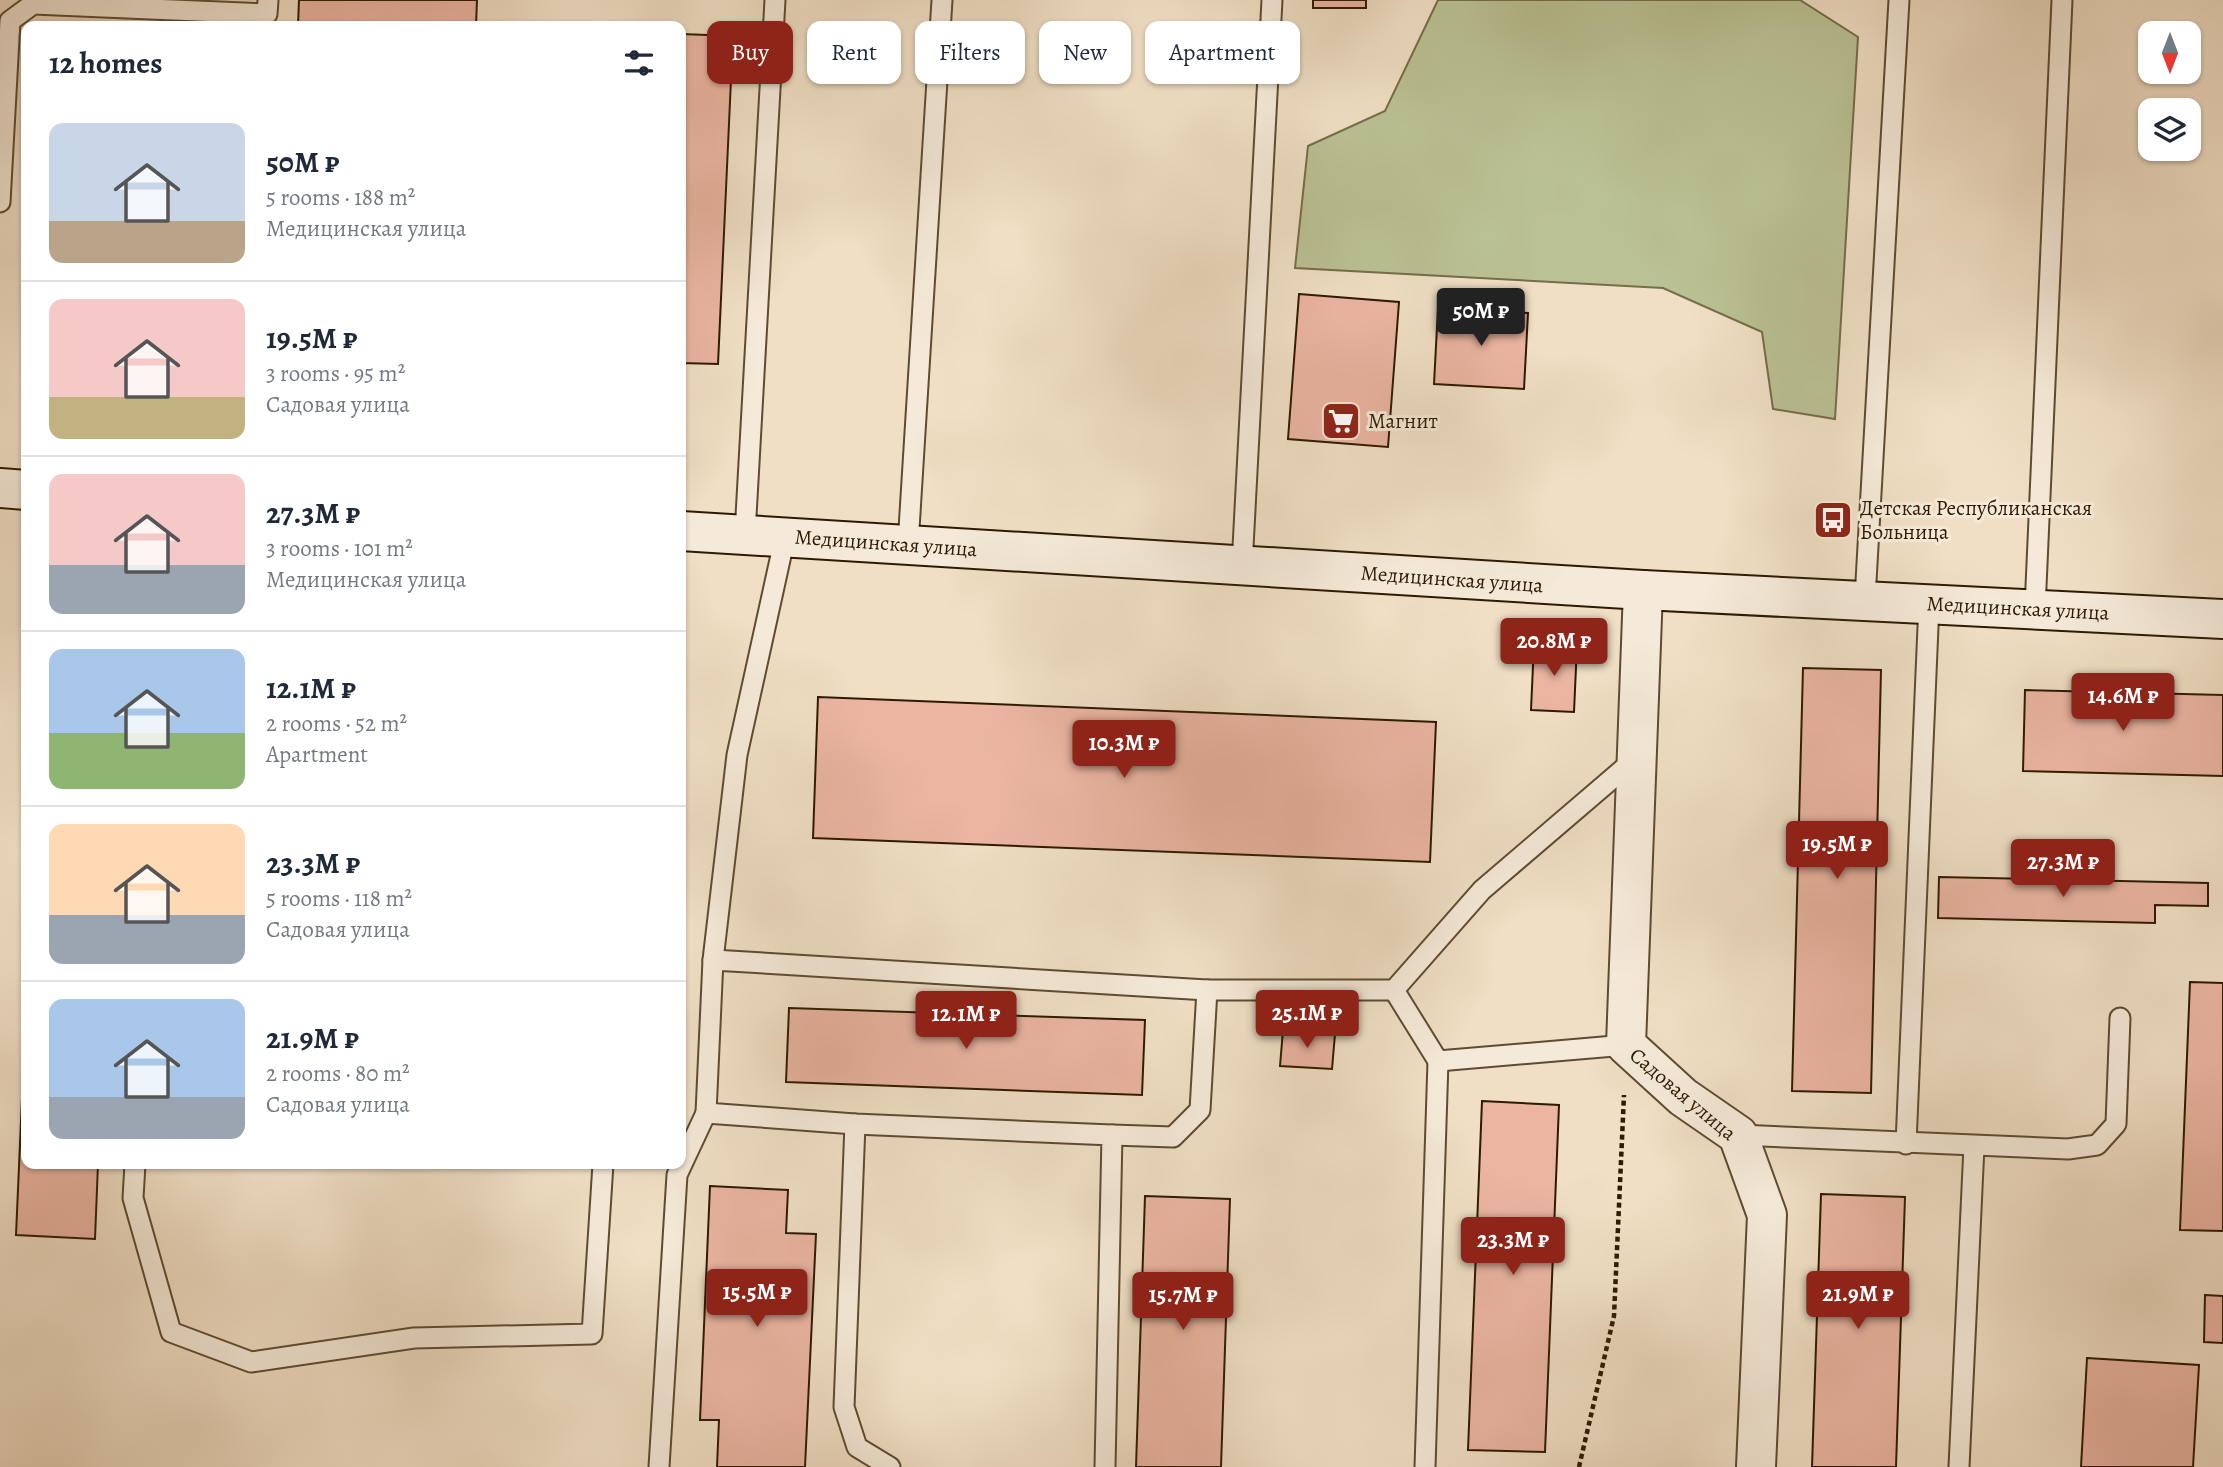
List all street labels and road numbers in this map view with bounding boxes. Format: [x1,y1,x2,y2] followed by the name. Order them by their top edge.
[794,523,979,563] street label: Медицинская улица
[1360,559,1545,599] street label: Медицинская улица
[1926,589,2110,627] street label: Медицинская улица
[1624,1041,1743,1147] street label: Садовая улица

